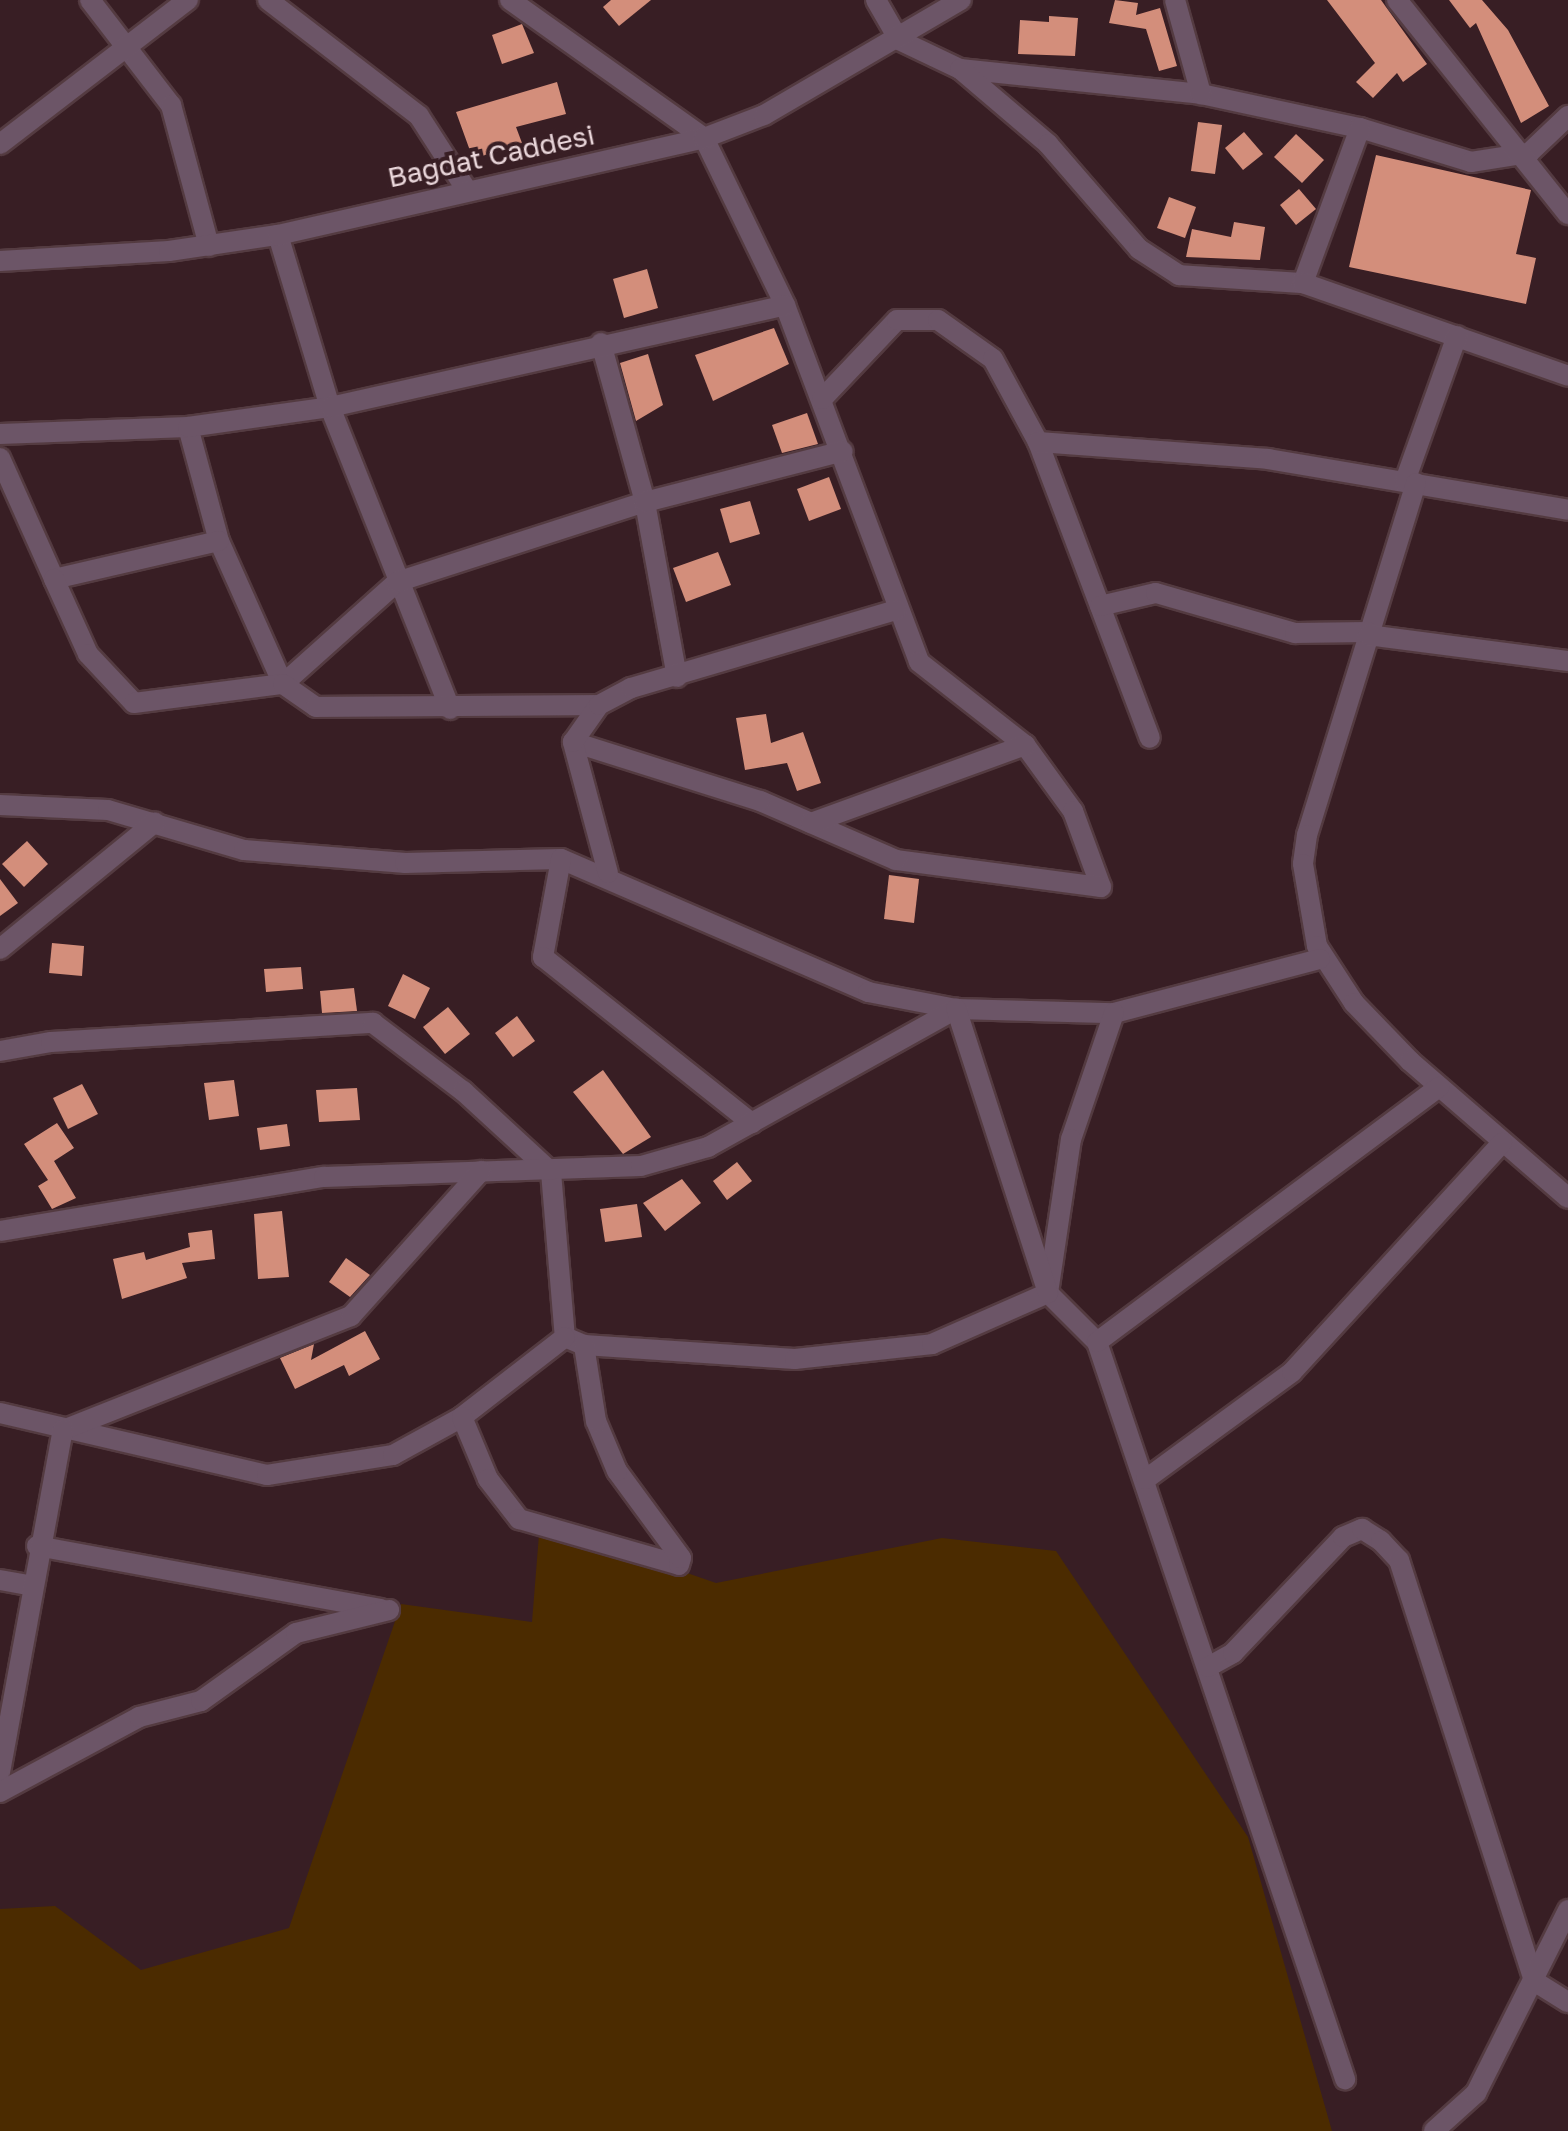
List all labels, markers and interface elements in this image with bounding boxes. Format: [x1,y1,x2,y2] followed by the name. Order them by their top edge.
[384,118,598,194] street label: Bağdat Caddesi

